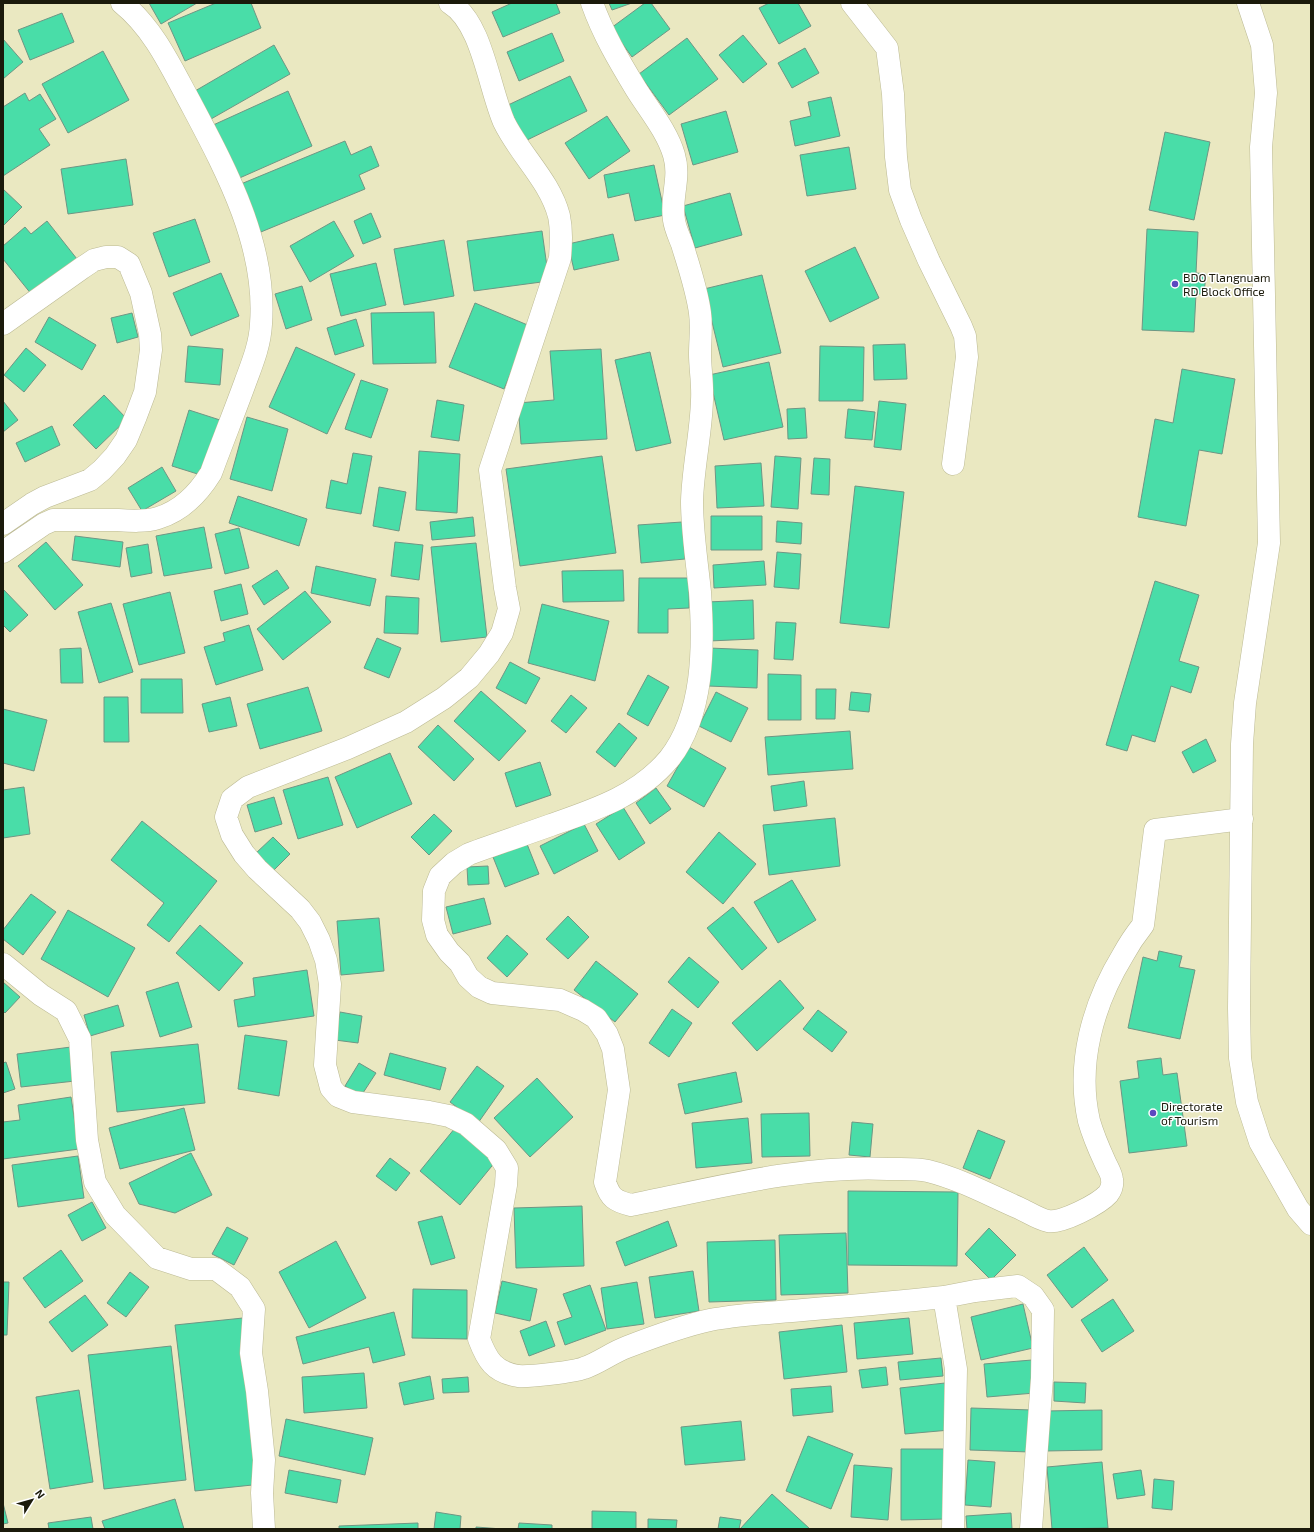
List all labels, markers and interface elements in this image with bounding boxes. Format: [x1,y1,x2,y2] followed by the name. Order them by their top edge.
[1183,270,1271,298] place label: BDO Tlangnuam RD Block Office
[1170,279,1180,289] marker: BDO Tlangnuam RD Block Office
[1161,1099,1223,1127] place label: Directorate of Tourism
[1148,1108,1158,1118] marker: Directorate of Tourism
[12,1480,52,1520] north arrow
[33,1487,48,1501] text: N

